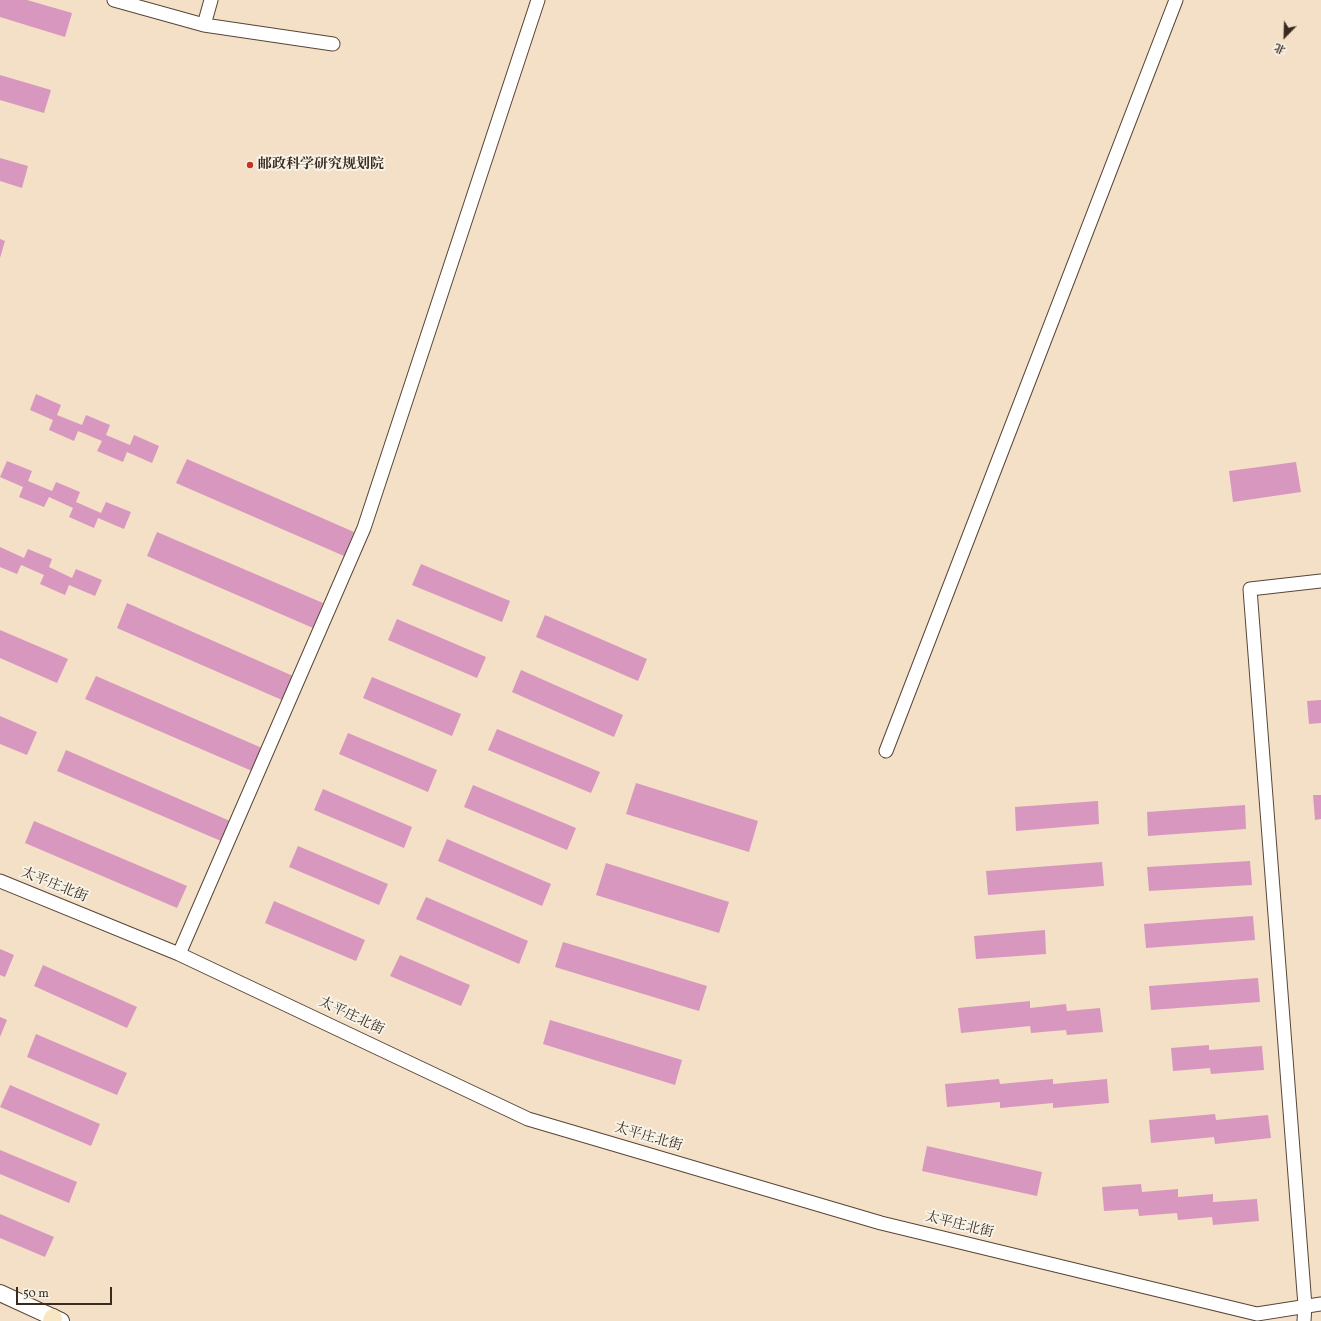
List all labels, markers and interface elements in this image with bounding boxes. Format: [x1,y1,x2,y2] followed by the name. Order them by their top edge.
[1265,16,1305,56] north arrow
[1272,38,1288,57] text: 北
[258,157,384,173] place label: 邮政科学研究规划院
[245,160,255,170] marker: 邮政科学研究规划院
[18,865,90,907] street label: 太平庄北街
[316,995,386,1039] street label: 太平庄北街
[612,1120,684,1156] street label: 太平庄北街
[923,1209,995,1243] street label: 太平庄北街
[18,1279,114,1305] scale bar
[23,1286,49,1302] text: 50 m

